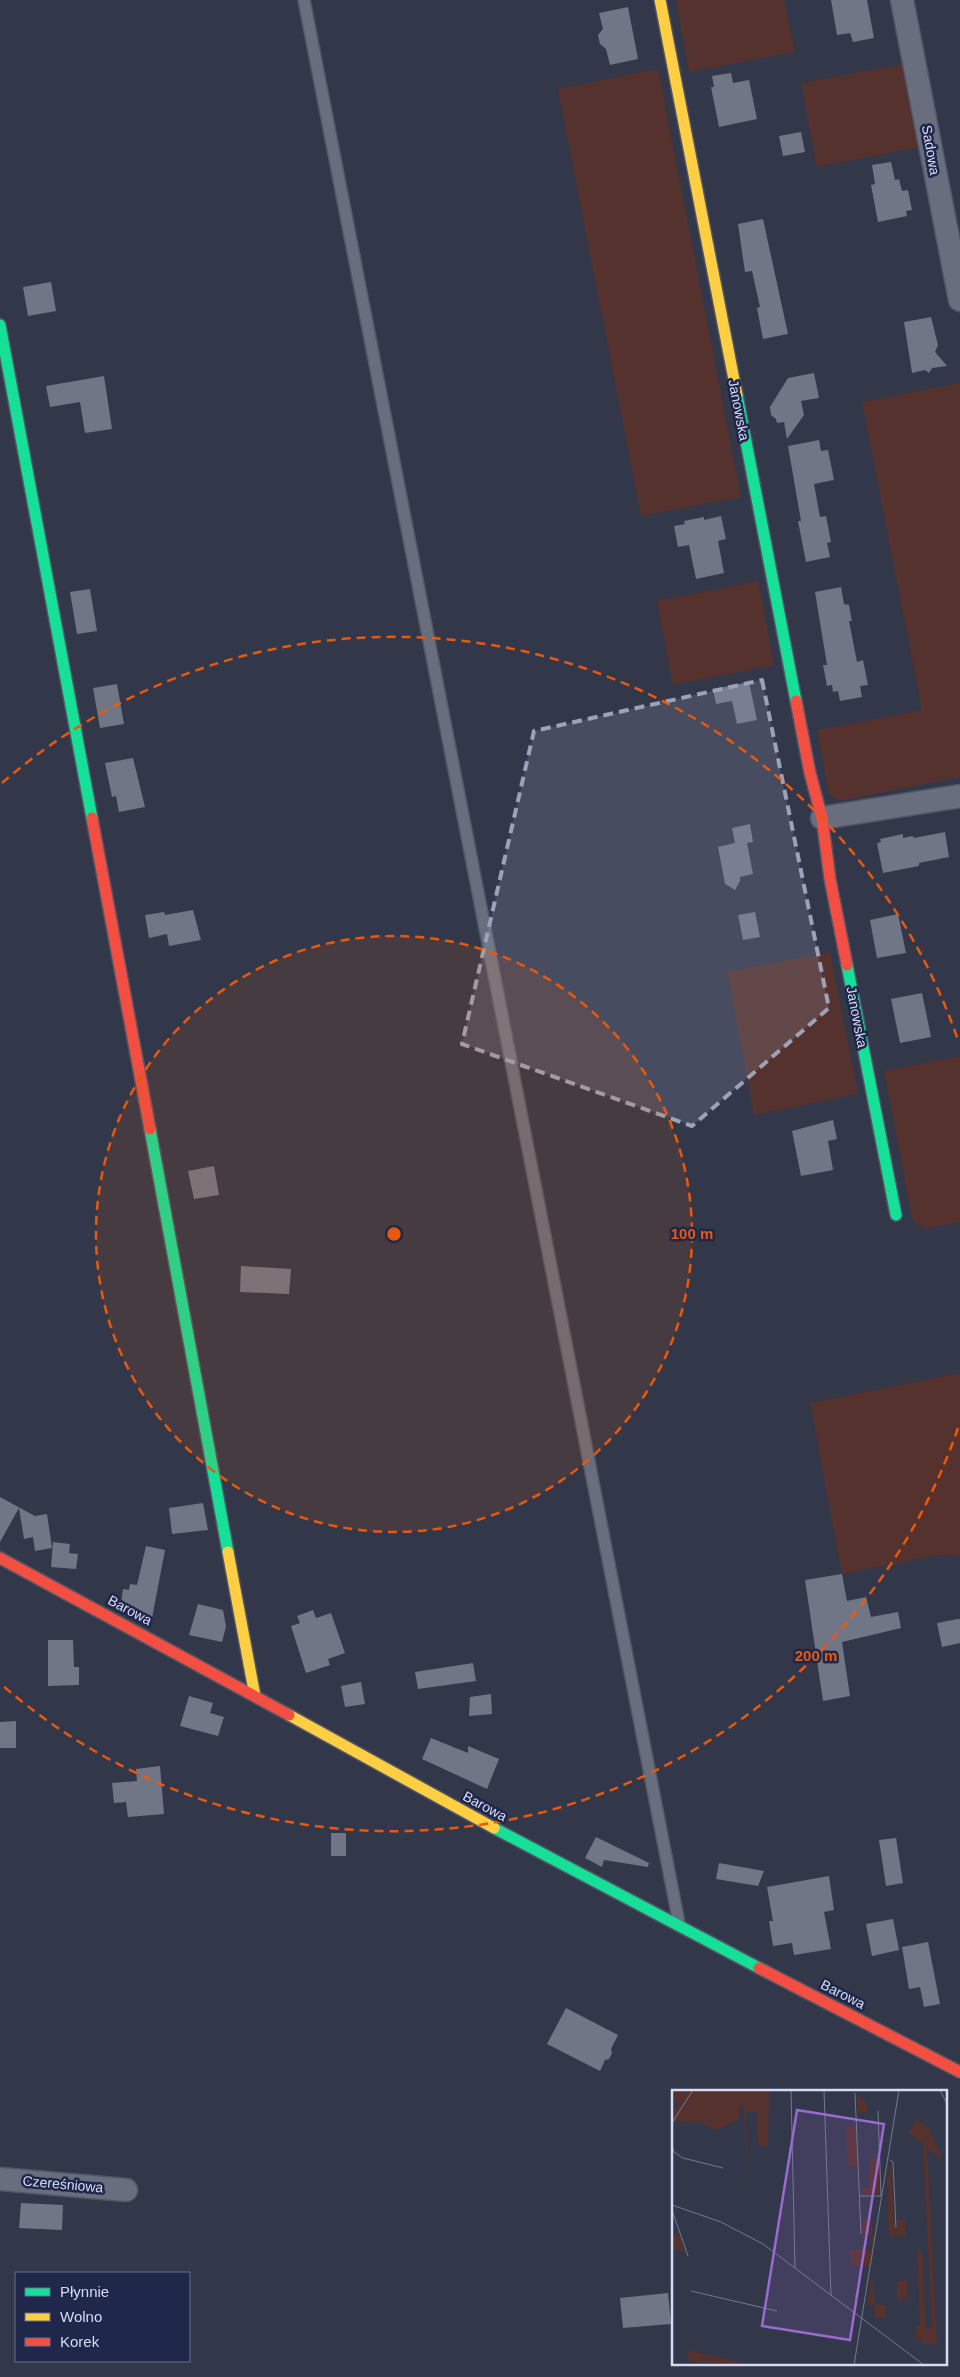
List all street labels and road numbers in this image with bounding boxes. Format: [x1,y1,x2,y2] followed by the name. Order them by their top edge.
[919,124,943,177] street label: Sadowa
[725,378,753,442] street label: Janowska
[843,985,871,1049] street label: Janowska
[105,1592,155,1628] street label: Barowa
[460,1788,510,1824] street label: Barowa
[818,1976,868,2012] street label: Barowa
[22,2173,104,2196] street label: Czereśniowa

